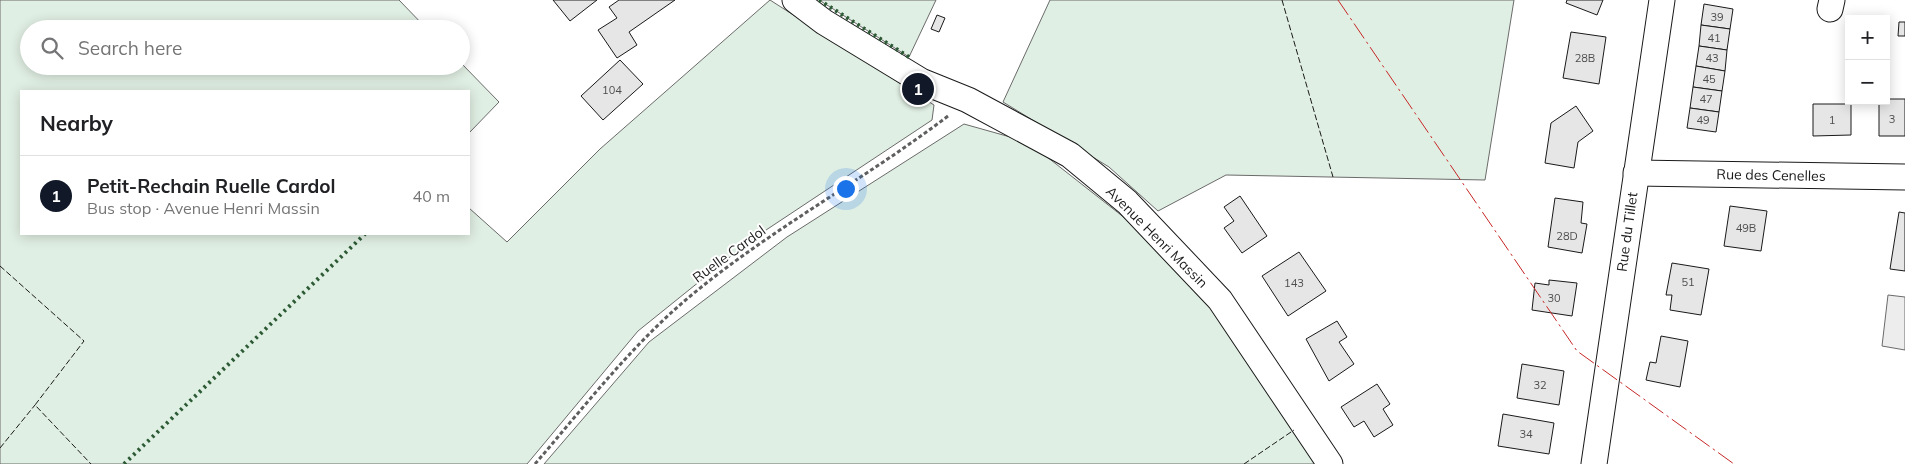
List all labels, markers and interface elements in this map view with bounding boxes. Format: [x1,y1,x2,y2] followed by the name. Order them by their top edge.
[1710,10,1724,24] house number: 39
[1845,15,1890,105] map controls
[1845,15,1890,60] button: +
[20,20,470,75] search box
[1707,31,1721,45] house number: 41
[38,34,66,62] icon: search
[78,36,182,60] text: Search here
[1575,51,1595,65] house number: 28B
[1705,51,1719,65] house number: 43
[1845,60,1890,105] button: −
[902,70,934,108] pin: 1
[1702,72,1716,86] house number: 45
[602,83,622,97] house number: 104
[1699,92,1713,106] house number: 47
[40,110,113,136] text: Nearby
[1889,112,1895,126] house number: 3
[1696,113,1710,127] house number: 49
[1829,113,1835,127] house number: 1
[1716,165,1826,185] street label: Rue des Cenelles
[87,174,335,198] text: Petit-Rechain Ruelle Cardol
[833,176,859,202] your location
[1102,182,1212,292] street label: Avenue Henri Massin
[51,186,61,206] text: 1
[413,186,450,206] text: 40 m
[1613,191,1642,273] street label: Rue du Tillet
[87,198,320,218] text: Bus stop · Avenue Henri Massin
[1736,221,1756,235] house number: 49B
[689,222,769,286] street label: Ruelle Cardol
[1556,229,1578,243] house number: 28D
[1681,275,1695,289] house number: 51
[1284,276,1304,290] house number: 143
[1547,291,1561,305] house number: 30
[1533,378,1547,392] house number: 32
[1519,427,1533,441] house number: 34

